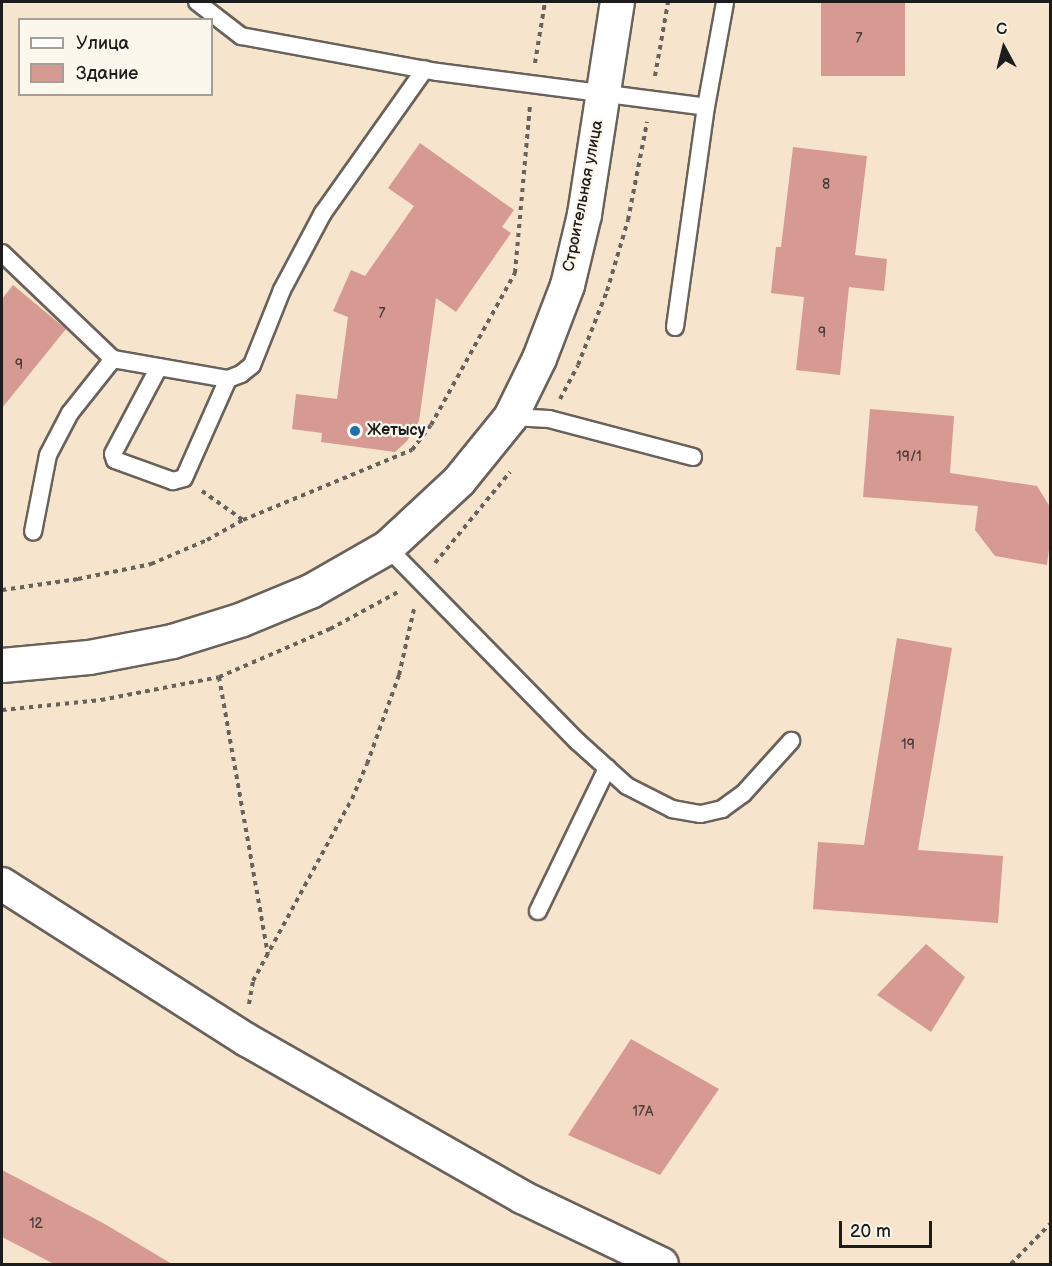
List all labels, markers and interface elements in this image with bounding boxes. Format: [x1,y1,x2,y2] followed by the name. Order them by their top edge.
[18,18,213,96] legend
[974,18,1034,78] north arrow
[995,20,1008,40] text: С
[856,31,862,47] house number: 7
[76,33,129,54] text: Улица
[76,63,138,84] text: Здание
[560,119,608,273] street label: Строительная улица
[822,177,830,193] house number: 8
[379,306,385,322] house number: 7
[818,325,826,341] house number: 9
[15,357,23,373] house number: 9
[367,421,425,441] place label: Жетысу
[348,424,362,438] marker: Жетысу
[896,449,922,465] house number: 19/1
[901,737,915,753] house number: 19
[633,1104,653,1120] house number: 17А
[842,1209,935,1247] scale bar
[29,1216,43,1232] house number: 12
[850,1221,891,1242] text: 20 m

